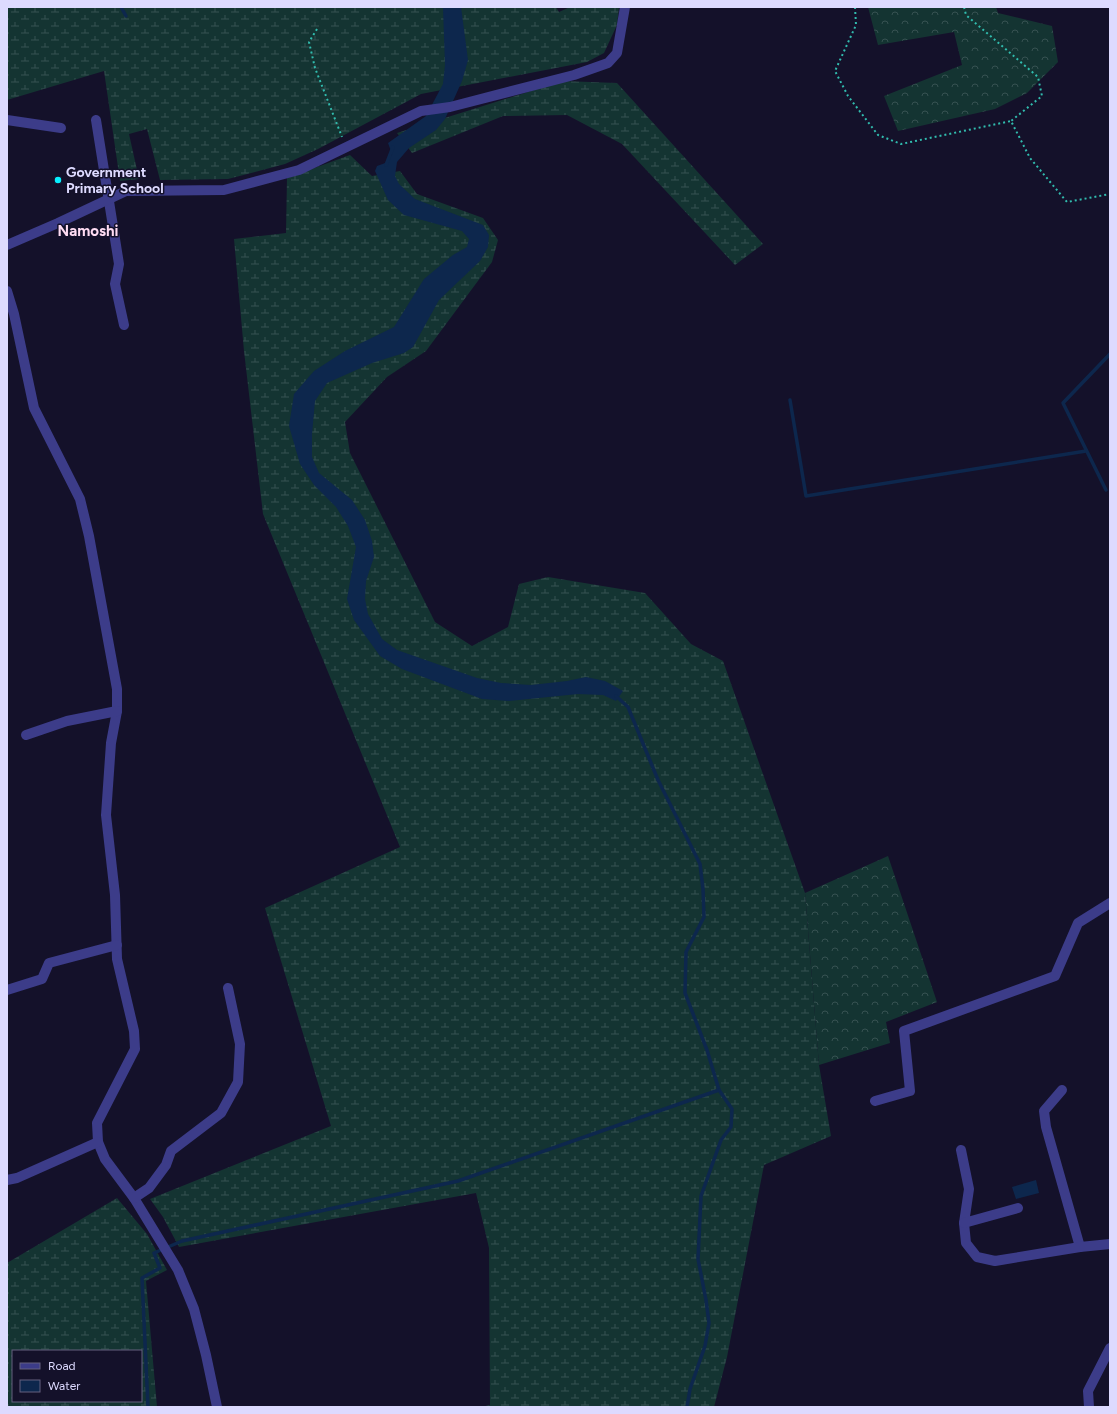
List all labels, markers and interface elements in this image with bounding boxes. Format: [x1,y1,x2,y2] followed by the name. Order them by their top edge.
[66,164,164,197] place label: Government Primary School
[53,175,63,185] marker: Government Primary School
[58,222,118,240] district label: Namoshi
[12,1350,142,1402] legend
[48,1359,76,1373] text: Road
[48,1379,80,1393] text: Water

